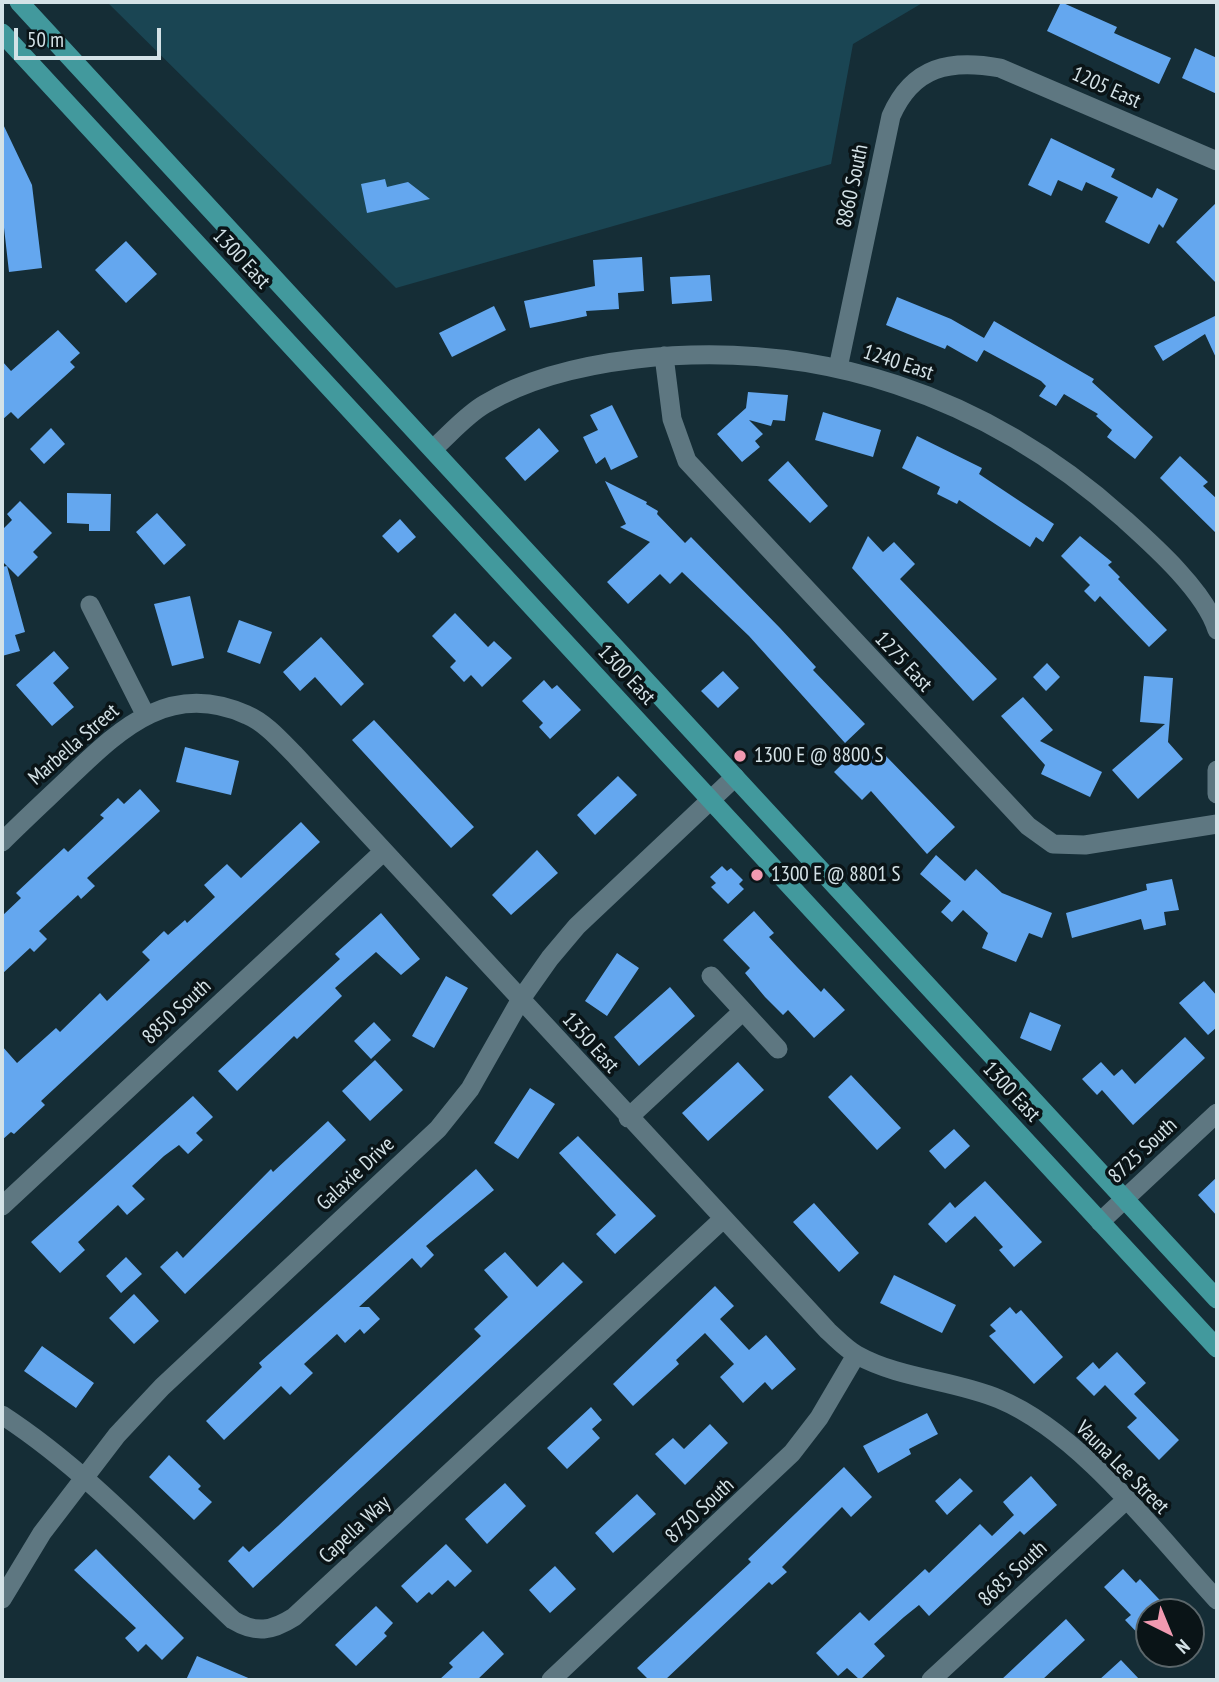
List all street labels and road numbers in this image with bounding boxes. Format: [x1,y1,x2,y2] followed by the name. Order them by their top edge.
[1068,62,1144,114] street label: 1205 East
[832,142,874,230] street label: 8860 South
[207,224,275,294] street label: 1300 East
[860,340,936,386] street label: 1240 East
[869,627,937,697] street label: 1275 East
[592,640,660,710] street label: 1300 East
[24,699,124,791] street label: Marbella Street
[138,974,216,1050] street label: 8850 South
[556,1008,624,1078] street label: 1350 East
[977,1057,1045,1127] street label: 1300 East
[1104,1113,1182,1189] street label: 8725 South
[312,1132,400,1216] street label: Galaxie Drive
[1070,1416,1174,1520] street label: Vauna Lee Street
[661,1473,739,1549] street label: 8730 South
[314,1491,396,1569] street label: Capella Way
[974,1536,1052,1612] street label: 8685 South

